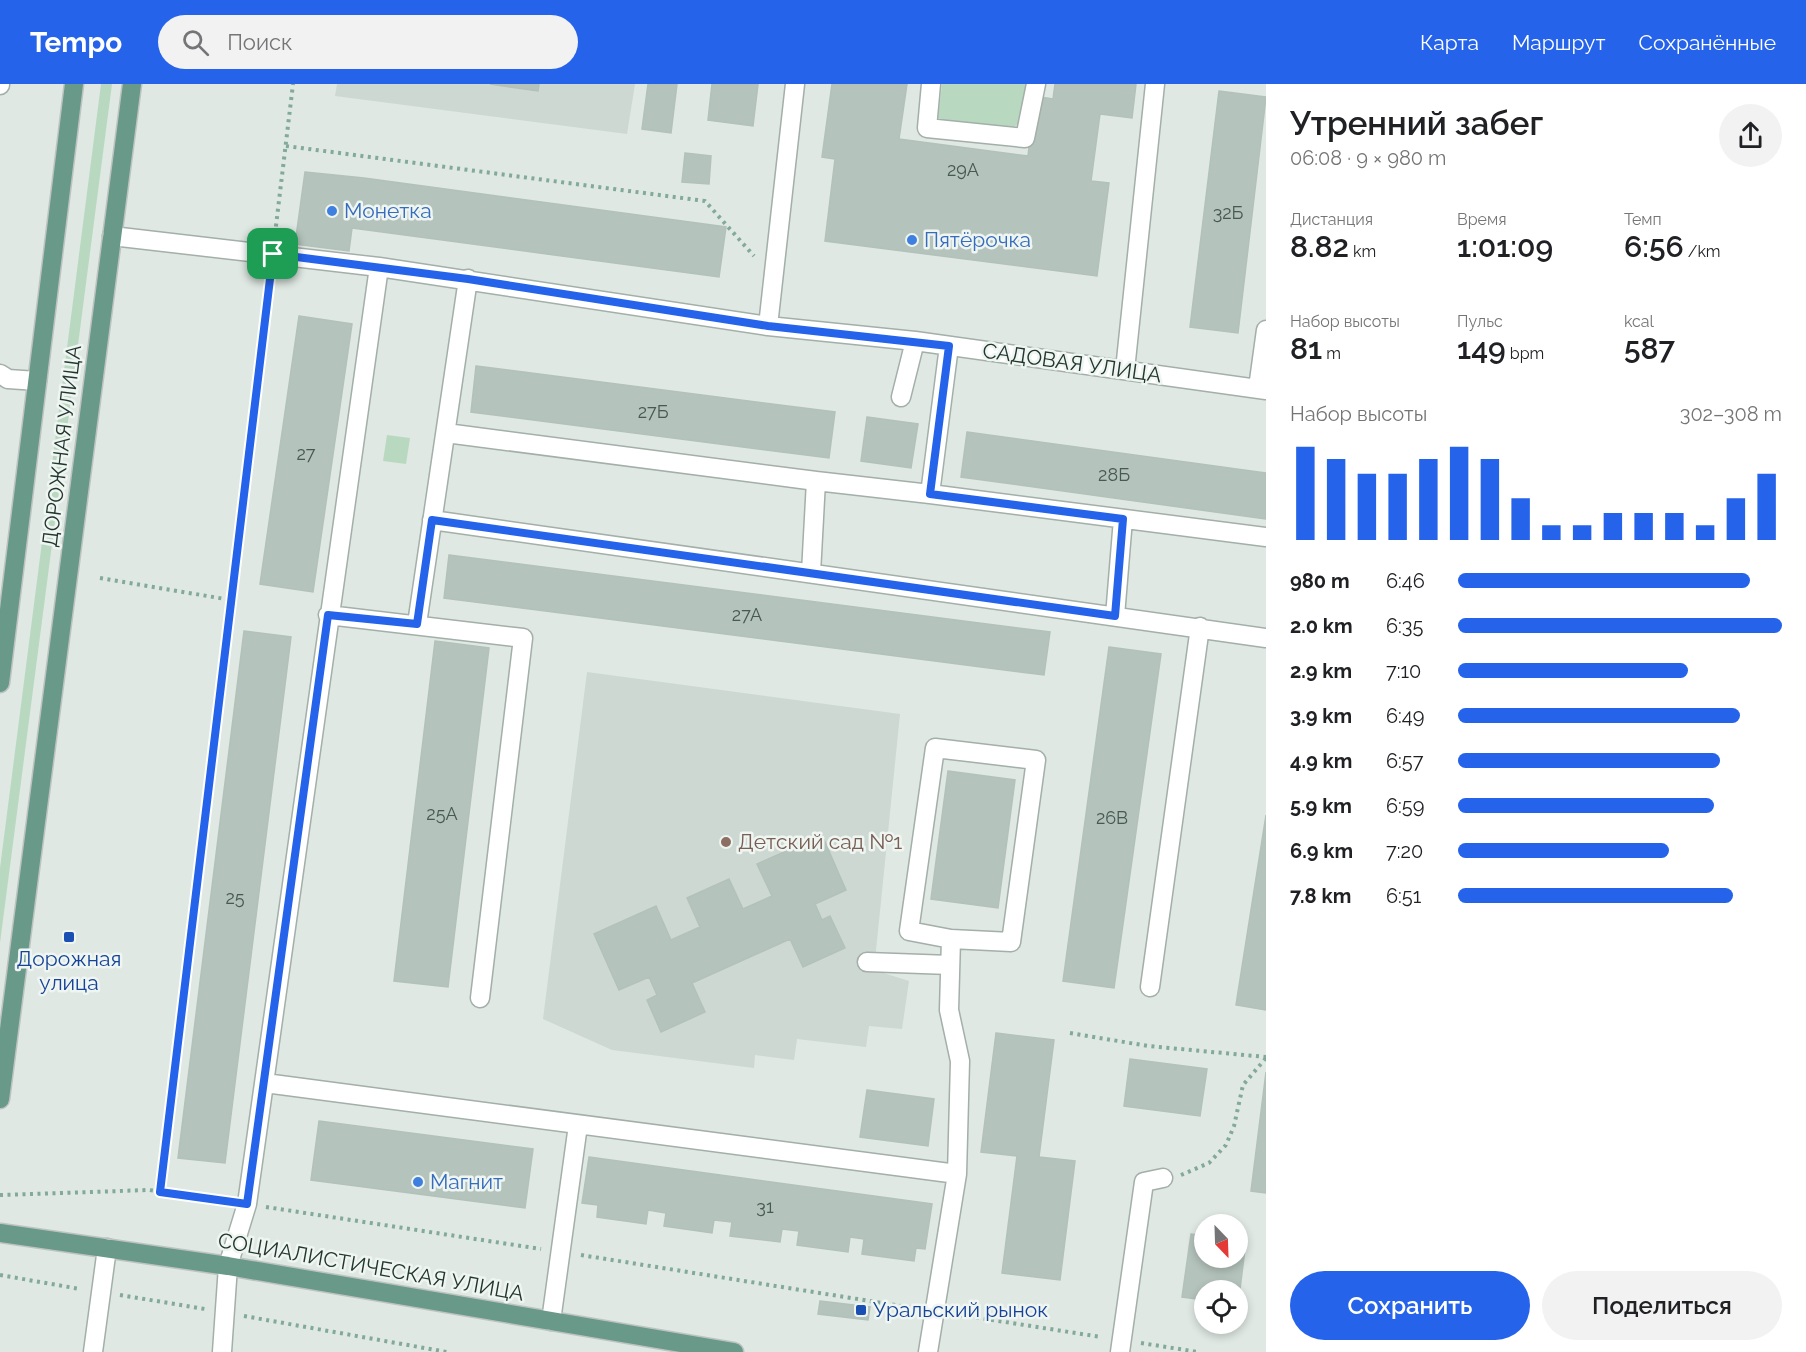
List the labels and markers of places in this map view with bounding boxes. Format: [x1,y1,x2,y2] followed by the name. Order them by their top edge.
[344,198,432,223] place label: Монетка
[325,204,339,218] marker: Монетка
[924,227,1031,252] place label: Пятёрочка
[247,228,298,279] pin
[905,233,919,247] marker: Пятёрочка
[738,829,902,854] place label: Детский сад №1
[719,835,733,849] marker: Детский сад №1
[62,930,76,944] marker: Дорожная улица
[17,946,121,995] place label: Дорожная улица
[430,1169,503,1194] place label: Магнит
[411,1175,425,1189] marker: Магнит
[873,1297,1048,1322] place label: Уральский рынок
[854,1303,868,1317] marker: Уральский рынок

